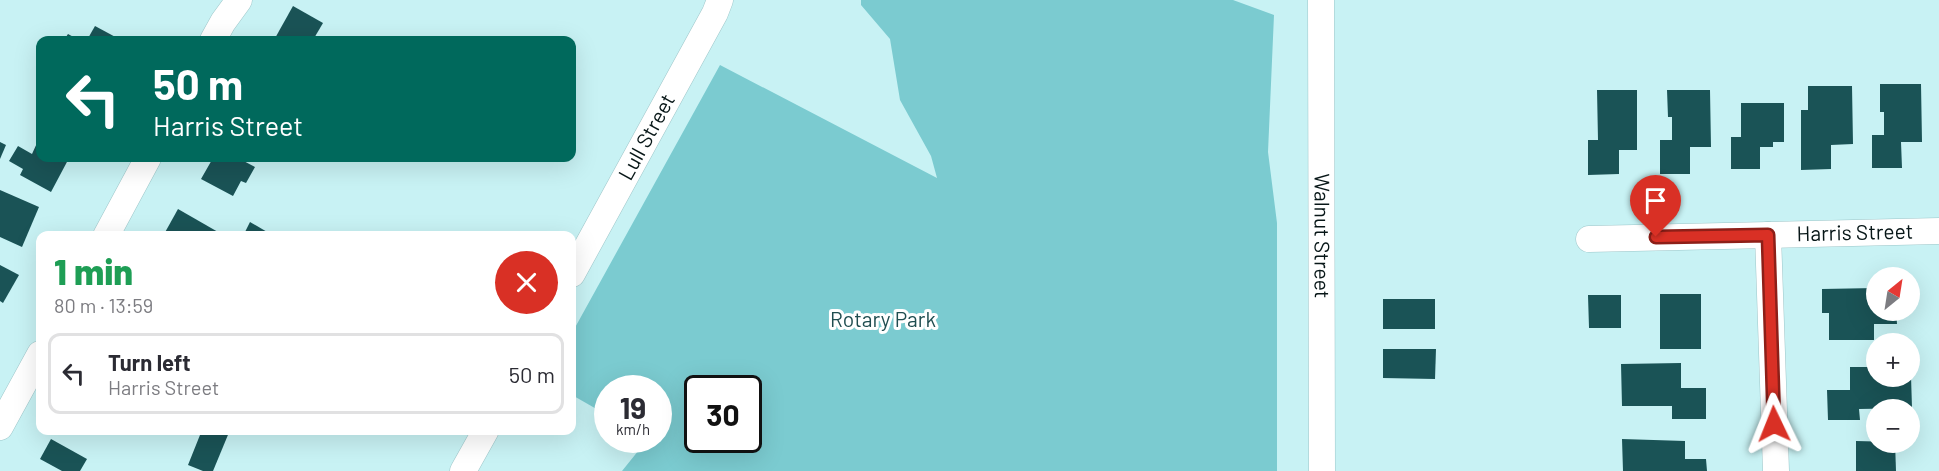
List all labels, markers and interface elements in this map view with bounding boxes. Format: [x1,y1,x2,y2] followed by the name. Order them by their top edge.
[153,58,243,108] text: 50 m
[54,60,132,138] icon: left
[612,89,679,184] street label: Lull Street
[153,109,303,141] text: Harris Street
[1310,174,1336,298] street label: Walnut Street
[1630,175,1681,237] pin
[1639,184,1672,217] icon: arrive
[1796,218,1914,245] street label: Harris Street
[54,249,133,292] text: 1 min
[495,251,558,314] button: close
[1866,267,1920,321] north arrow
[1866,267,1920,453] map controls
[54,293,153,317] text: 80 m · 13:59
[830,306,936,331] park label: Rotary Park
[1866,333,1920,387] button: +
[108,349,191,375] text: Turn left
[57,357,90,390] icon: left
[509,361,555,387] text: 50 m
[108,375,219,399] text: Harris Street
[684,375,762,453] speed limit sign: 30
[620,389,646,425] text: 19
[1742,392,1806,456] position arrow
[1866,399,1920,453] button: −
[616,420,650,438] text: km/h

